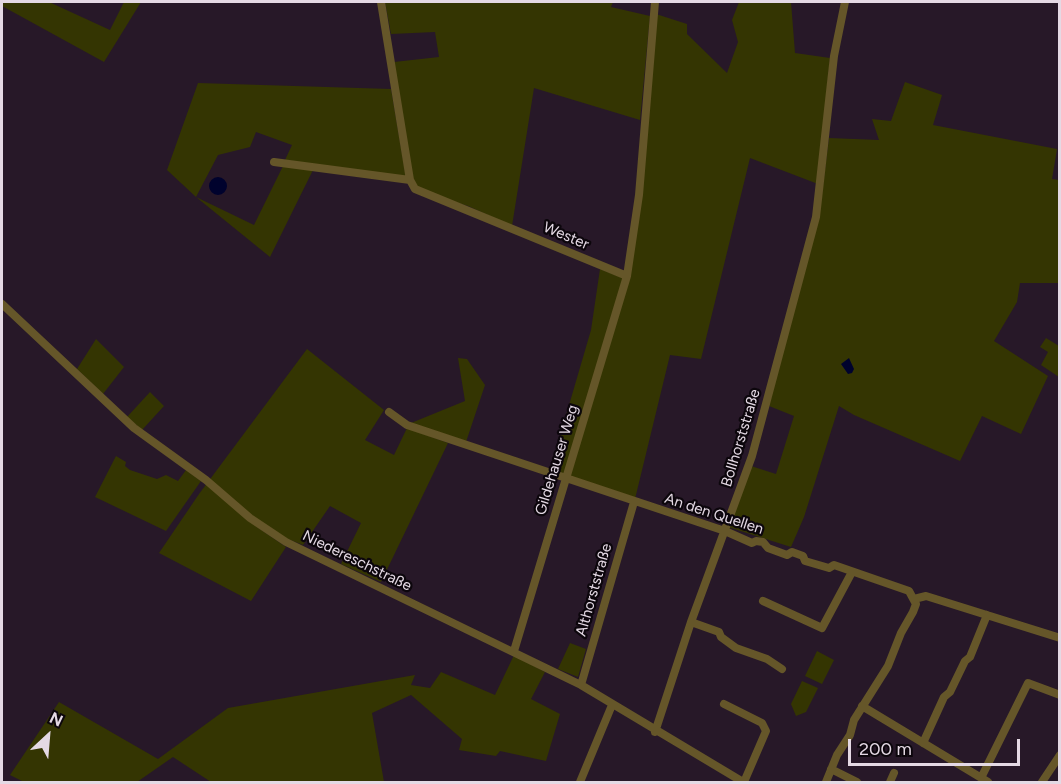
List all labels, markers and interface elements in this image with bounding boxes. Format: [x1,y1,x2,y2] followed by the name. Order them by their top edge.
[540,218,592,254] street label: Wester
[718,387,764,489] street label: Bollhorststraße
[532,403,582,517] street label: Gildehauser Weg
[662,490,766,538] street label: An den Quellen
[300,527,414,595] street label: Niedereschstraße
[572,541,616,639] street label: Althorststraße
[18,706,78,766] north arrow
[46,708,66,731] text: N
[851,727,1024,765] scale bar
[859,738,912,760] text: 200 m

